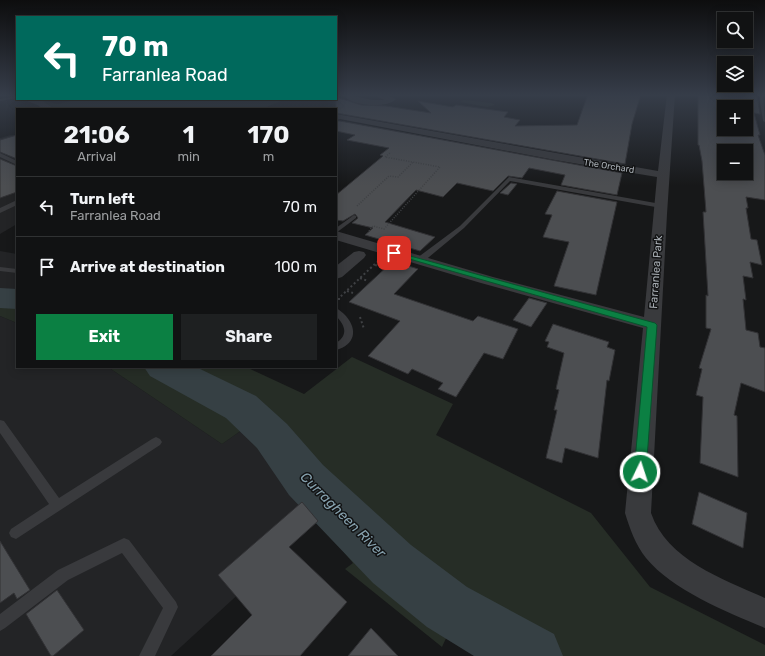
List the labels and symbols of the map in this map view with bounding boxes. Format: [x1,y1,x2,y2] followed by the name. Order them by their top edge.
[583,157,635,175] street label: The Orchard
[647,234,665,309] street label: Farranlea Park
[377,236,411,270] pin
[619,451,661,493] position arrow
[297,469,390,562] water label: Curragheen River

